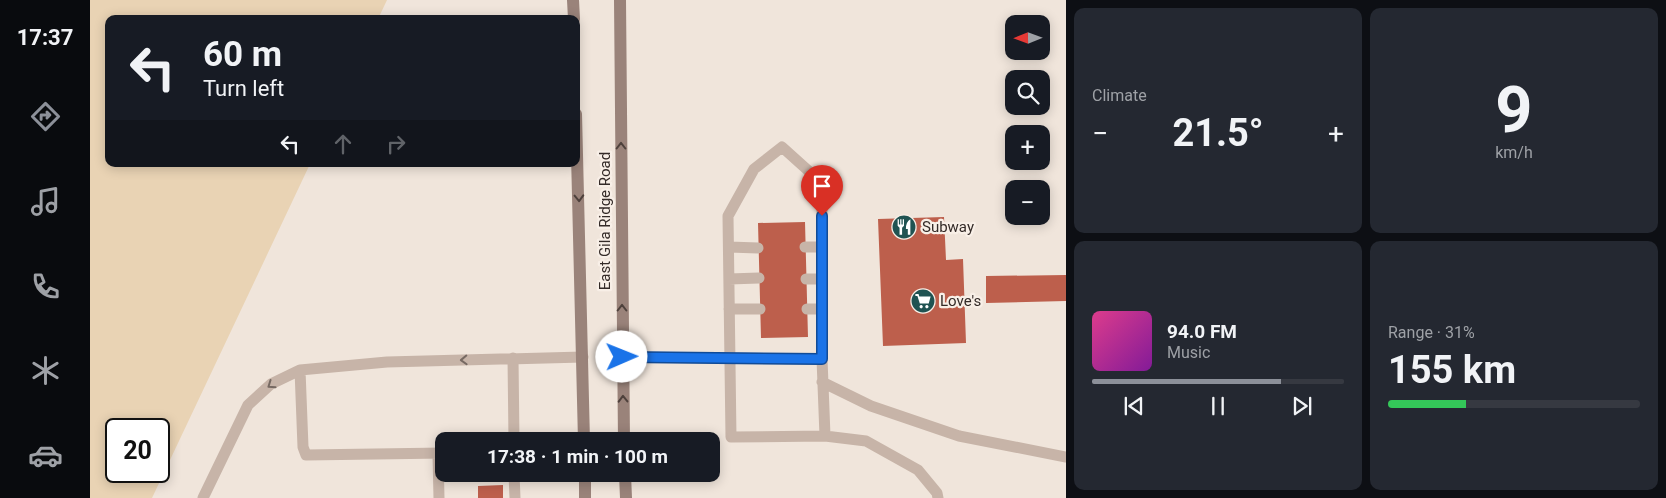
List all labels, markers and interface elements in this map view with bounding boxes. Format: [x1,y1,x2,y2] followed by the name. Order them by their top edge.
[1005,15,1050,60] north arrow
[1005,15,1050,225] map controls
[17,25,73,50] text: 17:37
[203,34,282,75] text: 60 m
[120,35,185,100] icon: left
[1005,70,1050,115] button: search
[1495,72,1533,148] text: 9
[203,76,284,101] text: Turn left
[1092,86,1147,105] text: Climate
[28,99,63,134] icon: directions
[1172,111,1264,155] text: 21.5°
[1092,117,1108,150] text: −
[1328,117,1344,150] text: +
[1005,125,1050,170] button: +
[276,130,304,158] icon: left
[329,130,357,158] icon: ahead
[382,130,410,158] icon: right
[616,142,626,150] one-way arrow
[1495,143,1533,162] text: km/h
[596,152,614,290] street label: East Gila Ridge Road
[801,165,843,216] pin
[808,172,836,200] icon: arrive
[1005,180,1050,225] button: −
[28,184,63,219] icon: music
[573,194,584,202] one-way arrow
[891,214,917,240] restaurant icon: Subway
[922,218,974,236] place label: Subway
[28,269,63,304] icon: phone
[910,288,936,314] supermarket icon: Love's
[940,292,981,310] place label: Love's
[617,304,627,312] one-way arrow
[1167,320,1237,343] text: 94.0 FM
[1388,323,1475,342] text: Range · 31%
[595,330,647,382] position arrow
[1167,343,1210,362] text: Music
[1388,348,1516,392] text: 155 km
[28,353,63,388] icon: climate
[460,355,468,365] one-way arrow
[267,379,277,388] one-way arrow
[1120,392,1148,420] icon: previous
[1204,392,1232,420] icon: pause
[1288,392,1316,420] icon: next
[618,395,629,403] one-way arrow
[105,418,170,483] speed limit sign: 20
[28,438,63,473] icon: car
[487,445,668,468] text: 17:38 · 1 min · 100 m

